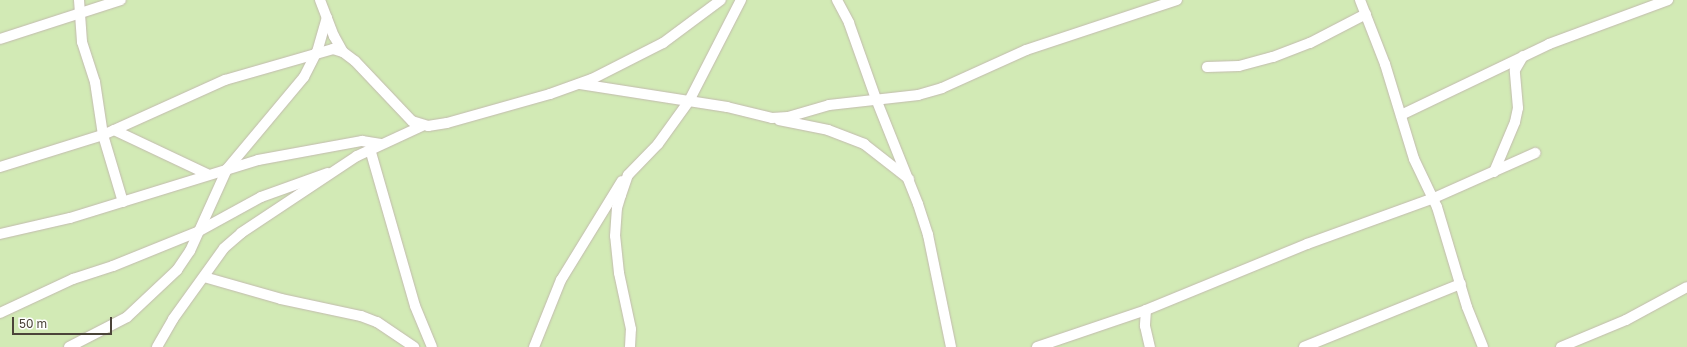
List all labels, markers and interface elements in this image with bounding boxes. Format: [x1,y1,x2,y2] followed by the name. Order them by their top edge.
[14,309,114,335] scale bar
[19,316,47,331] text: 50 m

